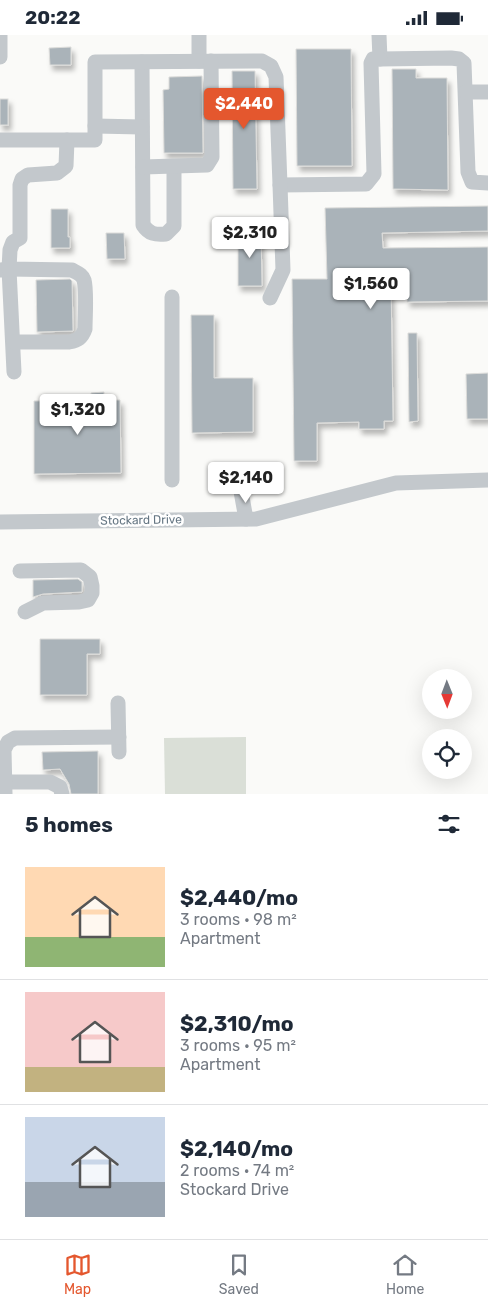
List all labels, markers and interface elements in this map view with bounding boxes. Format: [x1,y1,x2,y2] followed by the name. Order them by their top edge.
[25,6,81,29] text: 20:22
[203,87,285,130] pin: $2,440
[215,94,273,113] text: $2,440
[209,217,291,259] pin: $2,310
[223,223,277,242] text: $2,310
[330,267,412,310] pin: $1,560
[344,274,398,293] text: $1,560
[37,393,119,436] pin: $1,320
[51,400,105,419] text: $1,320
[205,461,287,504] pin: $2,140
[219,468,273,487] text: $2,140
[100,512,182,528] street label: Stockard Drive
[422,669,472,719] north arrow
[422,669,472,779] map controls
[422,729,472,779] button: locate
[435,810,463,838] icon: filters
[25,812,113,837] text: 5 homes
[180,885,298,910] text: $2,440/mo
[65,887,125,947] icon: home
[180,910,297,929] text: 3 rooms · 98 m²
[180,929,260,948] text: Apartment
[180,1011,294,1036] text: $2,310/mo
[65,1012,125,1072] icon: home
[180,1036,296,1055] text: 3 rooms · 95 m²
[180,1055,260,1074] text: Apartment
[180,1136,293,1161] text: $2,140/mo
[65,1137,125,1197] icon: home
[180,1161,294,1180] text: 2 rooms · 74 m²
[180,1180,289,1199] text: Stockard Drive
[64,1251,92,1298] tab: Map
[219,1251,259,1298] tab: Saved
[386,1251,424,1298] tab: Home

